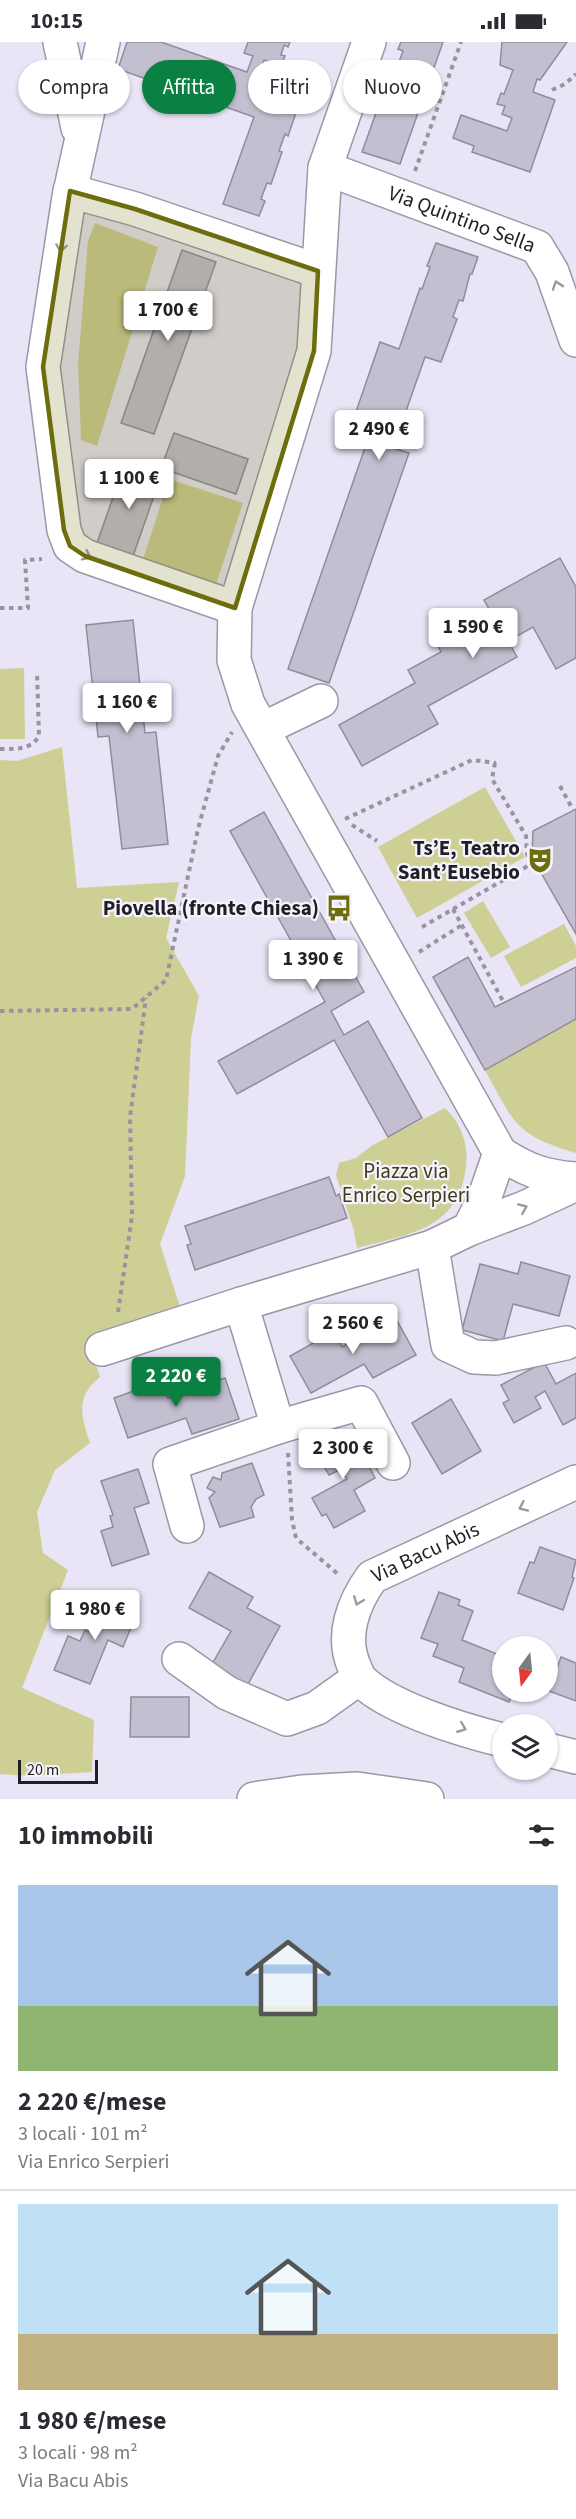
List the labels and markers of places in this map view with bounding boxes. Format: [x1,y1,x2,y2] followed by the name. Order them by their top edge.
[113,291,223,342] pin: 1 700 €
[324,410,434,461] pin: 2 490 €
[74,459,184,510] pin: 1 100 €
[418,608,528,659] pin: 1 590 €
[72,683,182,734] pin: 1 160 €
[398,833,520,887] place label: Ts’E, Teatro Sant’Eusebio
[525,845,555,875] theatre icon: Ts’E, Teatro Sant’Eusebio
[103,893,319,923] place label: Piovella (fronte Chiesa)
[324,893,354,923] bus stop icon: Piovella (fronte Chiesa)
[258,940,368,991] pin: 1 390 €
[298,1304,408,1355] pin: 2 560 €
[121,1357,231,1408] pin: 2 220 €
[288,1429,398,1480] pin: 2 300 €
[40,1590,150,1641] pin: 1 980 €

